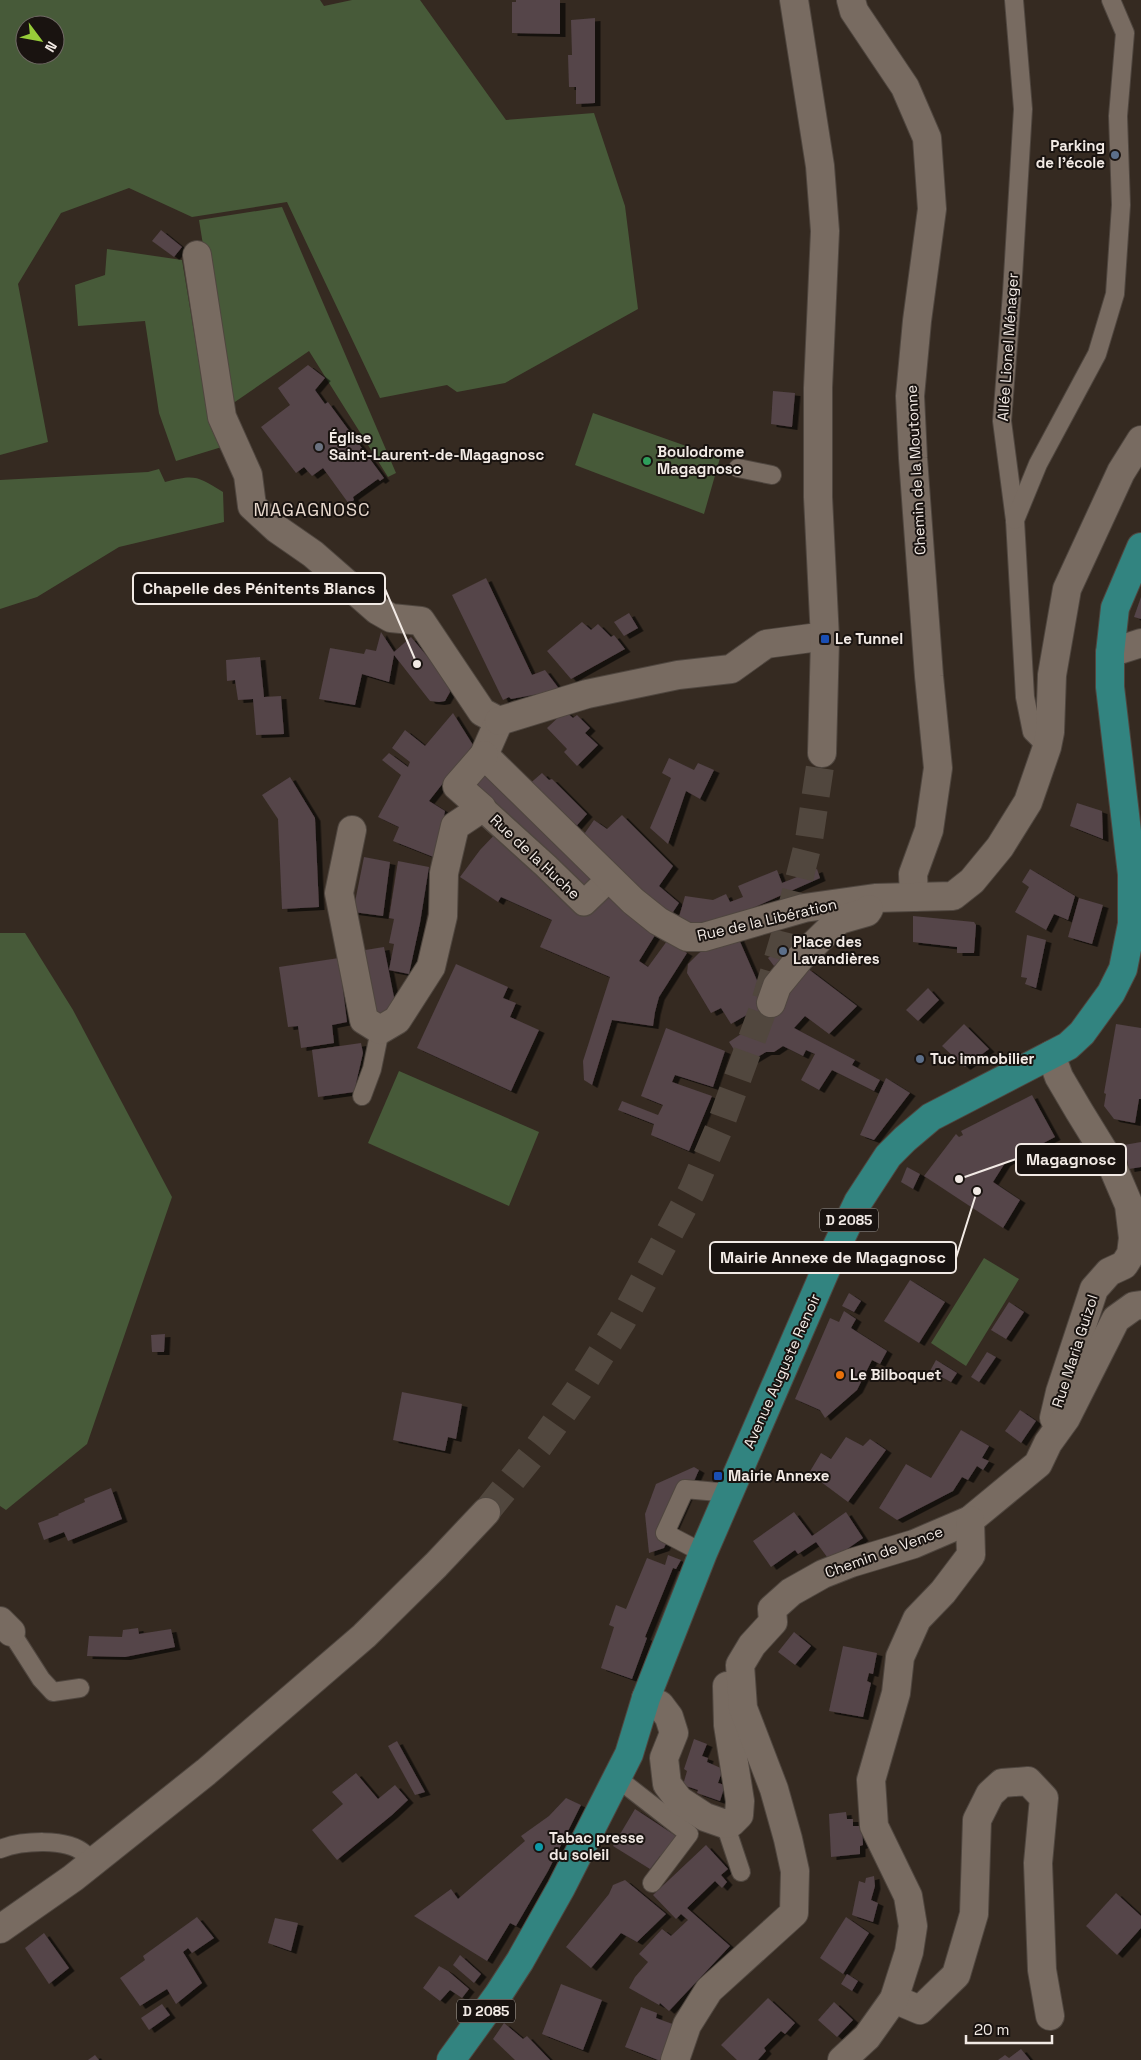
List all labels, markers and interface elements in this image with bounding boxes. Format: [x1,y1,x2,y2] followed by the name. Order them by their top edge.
[15,15,65,65] north arrow
[41,38,61,56] text: N
[1036,136,1105,172] place label: Parking de l'école
[1109,149,1121,161] marker: Parking de l'école
[993,272,1022,422] street label: Allée Lionel Ménager
[902,384,929,556] street label: Chemin de la Moutonne
[329,428,544,464] place label: Église Saint-Laurent-de-Magagnosc
[313,441,325,453] marker: Église Saint-Laurent-de-Magagnosc
[657,442,745,478] place label: Boulodrome Magagnosc
[641,455,653,467] marker: Boulodrome Magagnosc
[253,498,371,521] district label: MAGAGNOSC
[133,573,385,604] callout: Chapelle des Pénitents Blancs
[143,578,375,599] text: Chapelle des Pénitents Blancs
[835,629,903,648] place label: Le Tunnel
[819,633,831,645] marker: Le Tunnel
[486,810,584,903] street label: Rue de la Huche
[695,894,839,945] street label: Rue de la Libération
[793,932,880,968] place label: Place des Lavandières
[777,945,789,957] marker: Place des Lavandières
[930,1049,1035,1068] place label: Tuc immobilier
[914,1053,926,1065] marker: Tuc immobilier
[1016,1144,1126,1175] callout: Magagnosc
[1026,1149,1116,1170] text: Magagnosc
[820,1208,878,1232] road number: D 2085
[710,1242,956,1273] callout: Mairie Annexe de Magagnosc
[720,1247,946,1268] text: Mairie Annexe de Magagnosc
[739,1290,824,1451] street label: Avenue Auguste Renoir
[1047,1292,1102,1410] street label: Rue Maria Guizol
[850,1365,942,1384] place label: Le Bilboquet
[834,1369,846,1381] marker: Le Bilboquet
[728,1466,830,1485] place label: Mairie Annexe
[712,1470,724,1482] marker: Mairie Annexe
[822,1521,946,1582] street label: Chemin de Vence
[549,1828,645,1864] place label: Tabac presse du soleil
[533,1841,545,1853] marker: Tabac presse du soleil
[457,2000,515,2022] road number: D 2085
[966,2012,1052,2044] scale bar
[974,2020,1009,2039] text: 20 m

